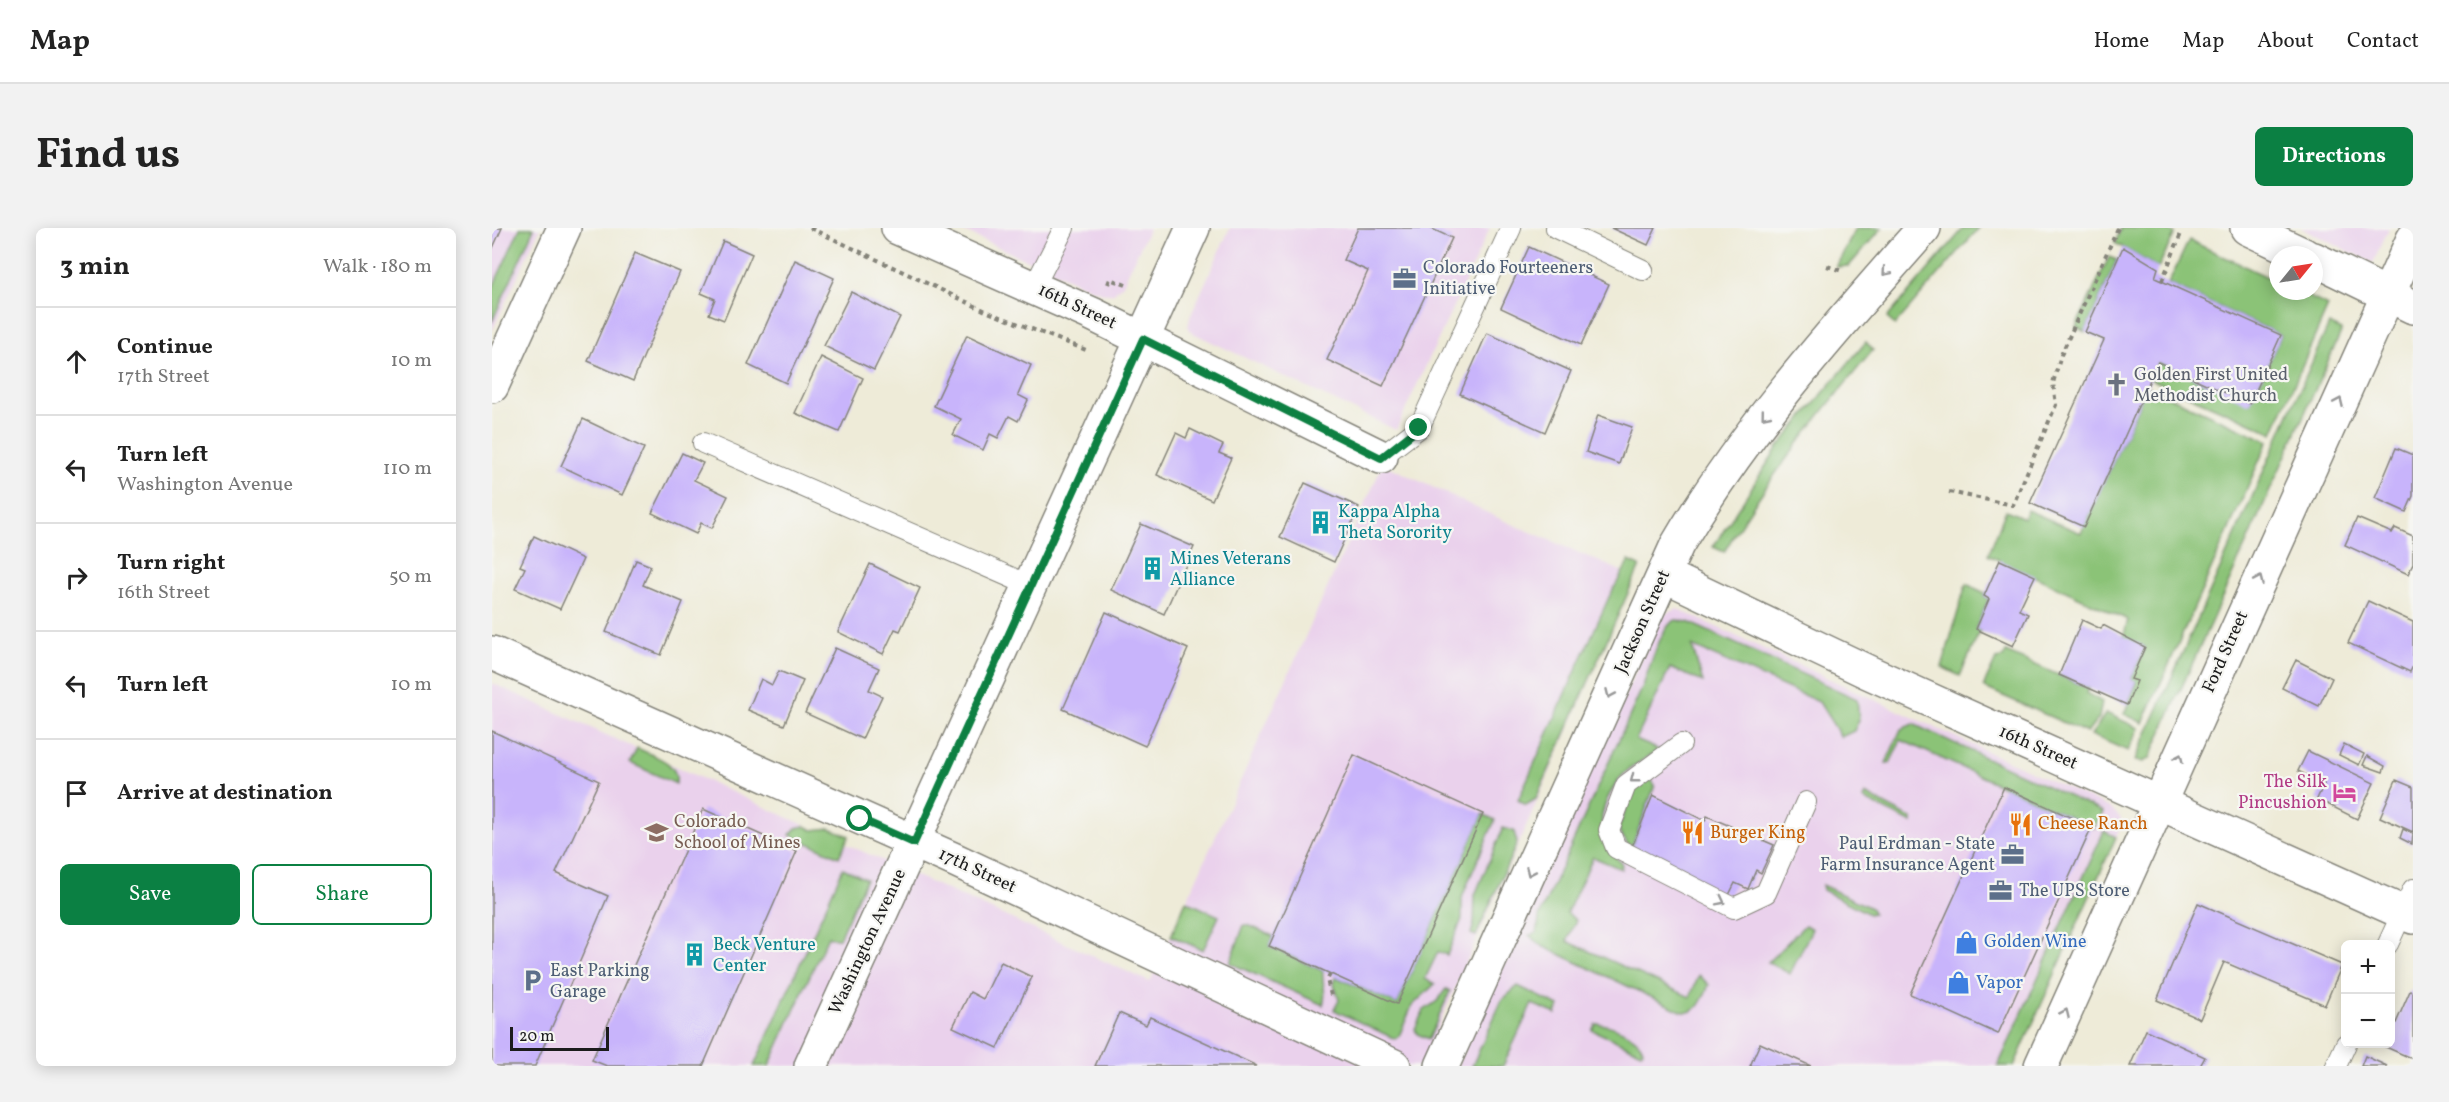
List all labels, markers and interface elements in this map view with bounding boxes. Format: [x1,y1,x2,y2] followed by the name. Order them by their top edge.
[30,22,90,61] text: Map
[2094,27,2149,56] text: Home
[2182,27,2224,56] text: Map
[2257,27,2314,56] text: About
[2347,27,2419,56] text: Contact
[36,127,180,186] text: Find us
[2255,127,2413,186] button: Directions
[2269,246,2323,300] north arrow
[60,249,130,285] text: 3 min
[323,253,432,281] text: Walk · 180 m
[1423,256,1593,302] place label: Colorado Fourteeners Initiative
[1392,265,1418,291] office icon: Colorado Fourteeners Initiative
[1882,265,1893,276] one-way arrow
[1034,278,1120,336] street label: 16th Street
[117,332,213,363] text: Continue
[60,345,93,378] icon: ahead
[391,347,432,375] text: 10 m
[117,363,210,391] text: 17th Street
[2134,363,2288,409] place label: Golden First United Methodist Church
[2103,372,2129,398] church icon: Golden First United Methodist Church
[2332,398,2344,409] one-way arrow
[1762,408,1773,419] one-way arrow
[1405,414,1431,440] route end
[117,440,208,471] text: Turn left
[60,453,93,486] icon: left
[383,455,432,483] text: 110 m
[117,471,293,499] text: Washington Avenue
[1338,500,1452,546] place label: Kappa Alpha Theta Sorority
[1307,509,1333,535] building icon: Kappa Alpha Theta Sorority
[1170,547,1291,593] place label: Mines Veterans Alliance
[117,548,225,579] text: Turn right
[1139,556,1165,582] building icon: Mines Veterans Alliance
[60,561,93,594] icon: right
[389,563,432,591] text: 50 m
[1609,566,1677,678] street label: Jackson Street
[2251,576,2263,587] one-way arrow
[117,579,210,607] text: 16th Street
[2197,607,2255,697] street label: Ford Street
[60,669,93,702] icon: left
[117,670,208,701] text: Turn left
[391,671,432,699] text: 10 m
[1606,688,1618,699] one-way arrow
[1995,720,2081,776] street label: 16th Street
[2171,753,2183,764] one-way arrow
[2238,770,2327,816] place label: The Silk Pincushion
[1630,772,1641,783] one-way arrow
[60,777,93,810] icon: arrive
[117,778,333,809] text: Arrive at destination
[2332,779,2358,805] hotel icon: The Silk Pincushion
[846,805,872,831] route start
[674,810,801,856] place label: Colorado School of Mines
[2007,811,2033,837] restaurant icon: Cheese Ranch
[2038,812,2148,837] place label: Cheese Ranch
[643,819,669,845] school or university icon: Colorado School of Mines
[1679,820,1705,846] restaurant icon: Burger King
[1710,821,1805,846] place label: Burger King
[1820,832,1995,878] place label: Paul Erdman - State Farm Insurance Agent
[2000,841,2026,867] office icon: Paul Erdman - State Farm Insurance Agent
[934,842,1020,900] street label: 17th Street
[60,864,240,925] button: Save
[252,864,432,925] button: Share
[823,865,913,1019] street label: Washington Avenue
[1525,865,1537,876] one-way arrow
[1988,878,2014,904] office icon: The UPS Store
[2019,879,2130,904] place label: The UPS Store
[1715,894,1725,905] one-way arrow
[1953,929,1979,955] shop icon: Golden Wine
[1984,930,2087,955] place label: Golden Wine
[713,933,816,979] place label: Beck Venture Center
[2341,940,2395,1048] map controls
[2341,940,2395,994] button: +
[682,942,708,968] building icon: Beck Venture Center
[550,959,650,1005] place label: East Parking Garage
[519,968,545,994] parking icon: East Parking Garage
[1945,970,1971,996] shop icon: Vapor
[1976,971,2024,996] place label: Vapor
[2341,994,2395,1048] button: −
[2058,1008,2070,1019] one-way arrow
[510,1024,609,1052] scale bar
[519,1026,554,1048] text: 20 m

